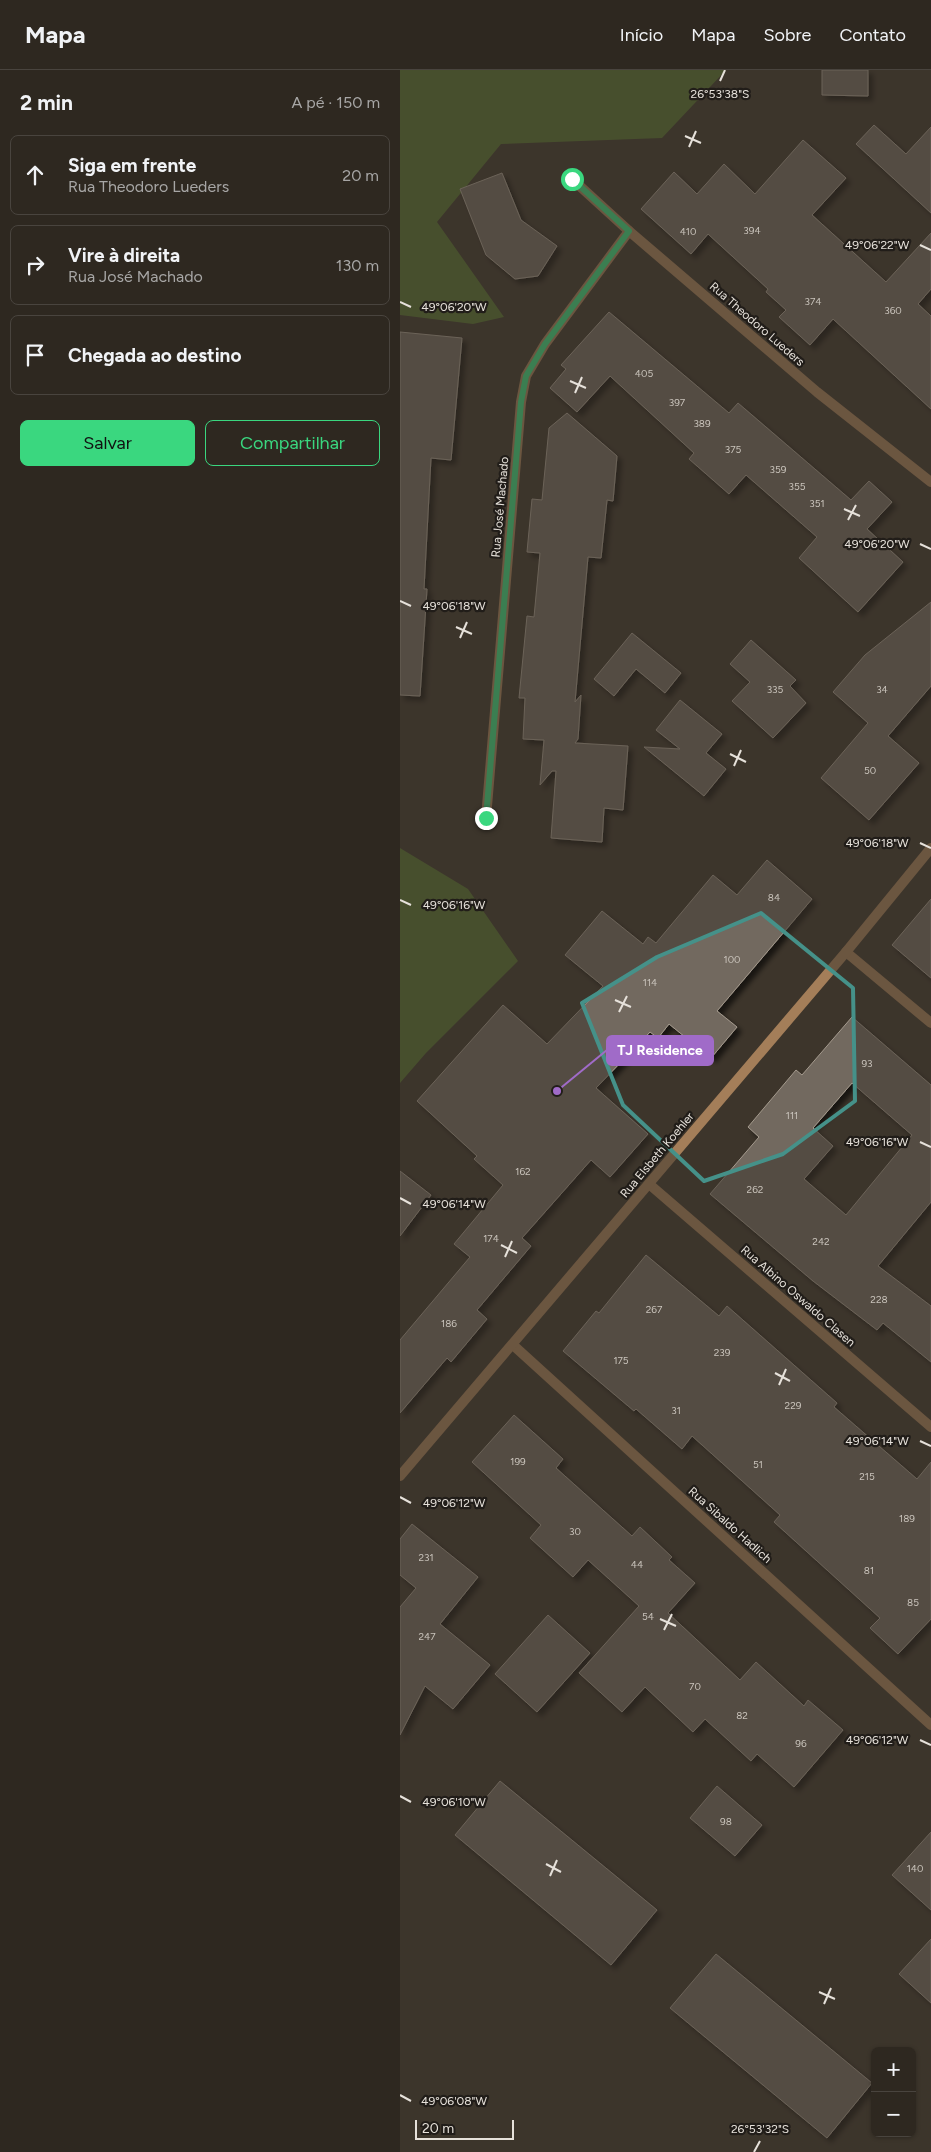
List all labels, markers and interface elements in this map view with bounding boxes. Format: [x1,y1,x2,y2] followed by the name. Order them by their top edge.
[25,20,86,49] text: Mapa
[620,24,663,46] text: Início
[691,24,735,46] text: Mapa
[763,24,811,46] text: Sobre
[839,24,906,46] text: Contato
[691,87,749,101] text: 26°53'38"S
[20,90,73,115] text: 2 min
[291,93,380,112] text: A pé · 150 m
[68,154,196,177] text: Siga em frente
[21,161,49,189] icon: ahead
[342,166,379,185] text: 20 m
[561,168,584,191] route start
[68,177,229,196] text: Rua Theodoro Lueders
[743,224,761,237] house number: 394
[680,225,696,238] house number: 410
[845,238,910,252] text: 49°06'22"W
[68,244,180,267] text: Vire à direita
[21,251,49,279] icon: right
[336,256,379,275] text: 130 m
[68,267,203,286] text: Rua José Machado
[707,279,807,369] street label: Rua Theodoro Lueders
[804,295,822,308] house number: 374
[421,300,487,314] text: 49°06'20"W
[884,304,902,317] house number: 360
[21,341,49,369] icon: arrive
[68,344,241,367] text: Chegada ao destino
[635,367,653,380] house number: 405
[669,396,686,409] house number: 397
[693,417,711,430] house number: 389
[20,420,195,466] button: Salvar
[205,420,380,466] button: Compartilhar
[725,443,742,456] house number: 375
[489,456,511,558] street label: Rua José Machado
[770,463,787,476] house number: 359
[789,480,806,493] house number: 355
[809,497,825,510] house number: 351
[844,537,910,551] text: 49°06'20"W
[422,599,486,613] text: 49°06'18"W
[767,683,784,696] house number: 335
[876,683,888,696] house number: 34
[864,764,876,777] house number: 50
[475,807,498,830] route end
[845,836,909,850] text: 49°06'18"W
[768,891,780,904] house number: 84
[423,898,486,912] text: 49°06'16"W
[724,953,740,966] house number: 100
[643,976,657,989] house number: 114
[607,1036,713,1065] callout: TJ Residence
[617,1042,703,1059] text: TJ Residence
[861,1057,873,1070] house number: 93
[617,1109,697,1201] street label: Rua Elsbeth Koehler
[786,1109,798,1122] house number: 111
[846,1135,909,1149] text: 49°06'16"W
[515,1165,531,1178] house number: 162
[747,1183,763,1196] house number: 262
[422,1197,486,1211] text: 49°06'14"W
[483,1232,499,1245] house number: 174
[812,1235,830,1248] house number: 242
[738,1243,858,1350] street label: Rua Albino Oswaldo Clasen
[870,1293,888,1306] house number: 228
[646,1303,663,1316] house number: 267
[441,1317,457,1330] house number: 186
[714,1346,731,1359] house number: 239
[613,1354,629,1367] house number: 175
[785,1399,802,1412] house number: 229
[671,1404,681,1417] house number: 31
[845,1434,909,1448] text: 49°06'14"W
[510,1455,526,1468] house number: 199
[753,1458,763,1471] house number: 51
[859,1470,875,1483] house number: 215
[686,1484,775,1566] street label: Rua Sibaldo Hadlich
[423,1496,486,1510] text: 49°06'12"W
[899,1512,915,1525] house number: 189
[569,1525,581,1538] house number: 30
[418,1551,434,1564] house number: 231
[631,1558,643,1571] house number: 44
[864,1564,874,1577] house number: 81
[907,1596,919,1609] house number: 85
[642,1610,654,1623] house number: 54
[418,1630,436,1643] house number: 247
[689,1680,701,1693] house number: 70
[736,1709,748,1722] house number: 82
[846,1733,909,1747] text: 49°06'12"W
[795,1737,807,1750] house number: 96
[422,1795,486,1809] text: 49°06'10"W
[720,1815,732,1828] house number: 98
[907,1862,923,1875] house number: 140
[871,2047,916,2137] map controls
[871,2047,916,2092] button: +
[871,2092,916,2137] button: −
[421,2094,487,2108] text: 49°06'08"W
[415,2117,514,2140] scale bar
[422,2120,454,2137] text: 20 m
[731,2122,789,2136] text: 26°53'32"S

